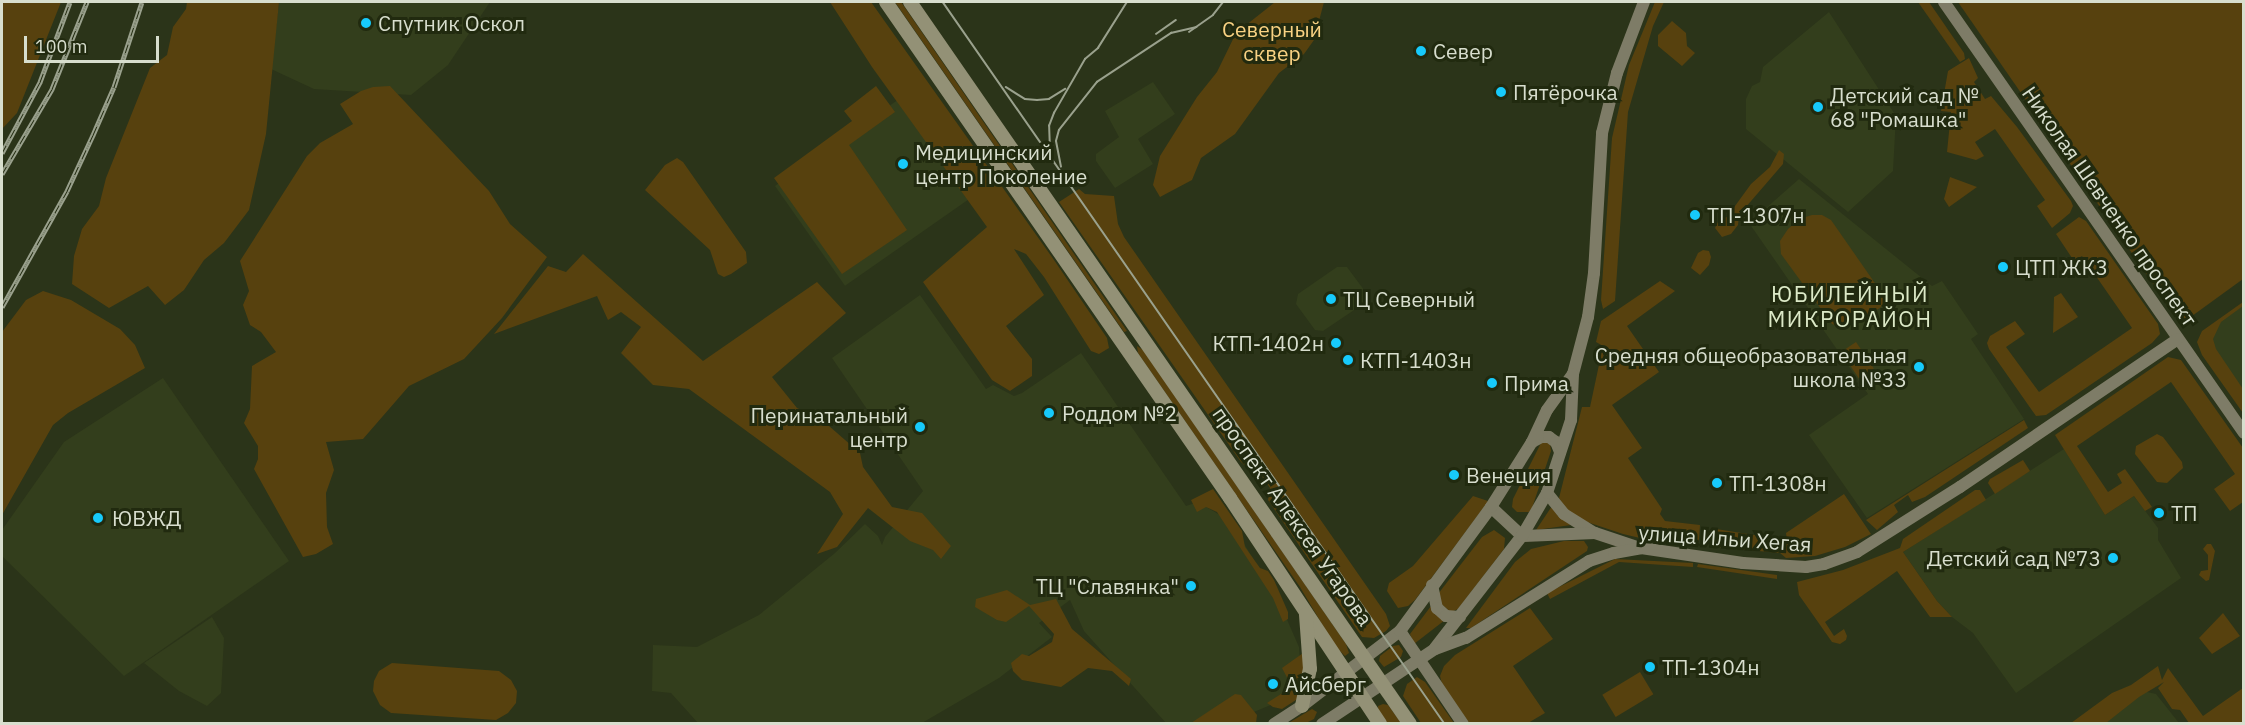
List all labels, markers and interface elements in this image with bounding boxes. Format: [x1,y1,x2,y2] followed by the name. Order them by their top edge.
[378,10,525,36] place label: Спутник Оскол
[359,16,373,30] marker: Спутник Оскол
[1222,16,1322,66] park label: Северный сквер
[27,24,162,62] scale bar
[35,35,87,58] text: 100 m
[1433,38,1493,64] place label: Север
[1414,44,1428,58] marker: Север
[1513,79,1618,105] place label: Пятёрочка
[2017,81,2203,331] street label: Николая Шевченко проспект
[1830,82,1979,132] place label: Детский сад № 68 "Ромашка"
[1494,85,1508,99] marker: Пятёрочка
[1811,100,1825,114] marker: Детский сад № 68 "Ромашка"
[915,139,1087,189] place label: Медицинский центр Поколение
[896,157,910,171] marker: Медицинский центр Поколение
[1707,202,1805,228] place label: ТП-1307н
[1688,208,1702,222] marker: ТП-1307н
[2015,254,2108,280] place label: ЦТП ЖК3
[1996,260,2010,274] marker: ЦТП ЖК3
[1767,280,1933,332] district label: ЮБИЛЕЙНЫЙ МИКРОРАЙОН
[1343,286,1475,312] place label: ТЦ Северный
[1324,292,1338,306] marker: ТЦ Северный
[1212,330,1324,356] place label: КТП-1402н
[1329,336,1343,350] marker: КТП-1402н
[1595,342,1907,392] place label: Средняя общеобразовательная школа №33
[1360,347,1472,373] place label: КТП-1403н
[1341,353,1355,367] marker: КТП-1403н
[1912,360,1926,374] marker: Средняя общеобразовательная школа №33
[1504,370,1569,396] place label: Прима
[1485,376,1499,390] marker: Прима
[1062,400,1177,426] place label: Роддом №2
[750,402,908,452] place label: Перинатальный центр
[1208,402,1378,630] street label: проспект Алексея Угарова
[1040,404,1058,422] marker: Роддом №2
[913,420,927,434] marker: Перинатальный центр
[1466,462,1551,488] place label: Венеция
[1447,468,1461,482] marker: Венеция
[1729,470,1827,496] place label: ТП-1308н
[1710,476,1724,490] marker: ТП-1308н
[2171,500,2198,526] place label: ТП
[112,505,182,531] place label: ЮВЖД
[2152,506,2166,520] marker: ТП
[89,509,107,527] marker: ЮВЖД
[1638,519,1812,557] street label: улица Ильи Хегая
[1927,545,2101,571] place label: Детский сад №73
[2106,551,2120,565] marker: Детский сад №73
[1036,573,1179,599] place label: ТЦ "Славянка"
[1184,579,1198,593] marker: ТЦ "Славянка"
[1662,654,1760,680] place label: ТП-1304н
[1643,660,1657,674] marker: ТП-1304н
[1285,671,1366,697] place label: Айсберг
[1266,677,1280,691] marker: Айсберг

